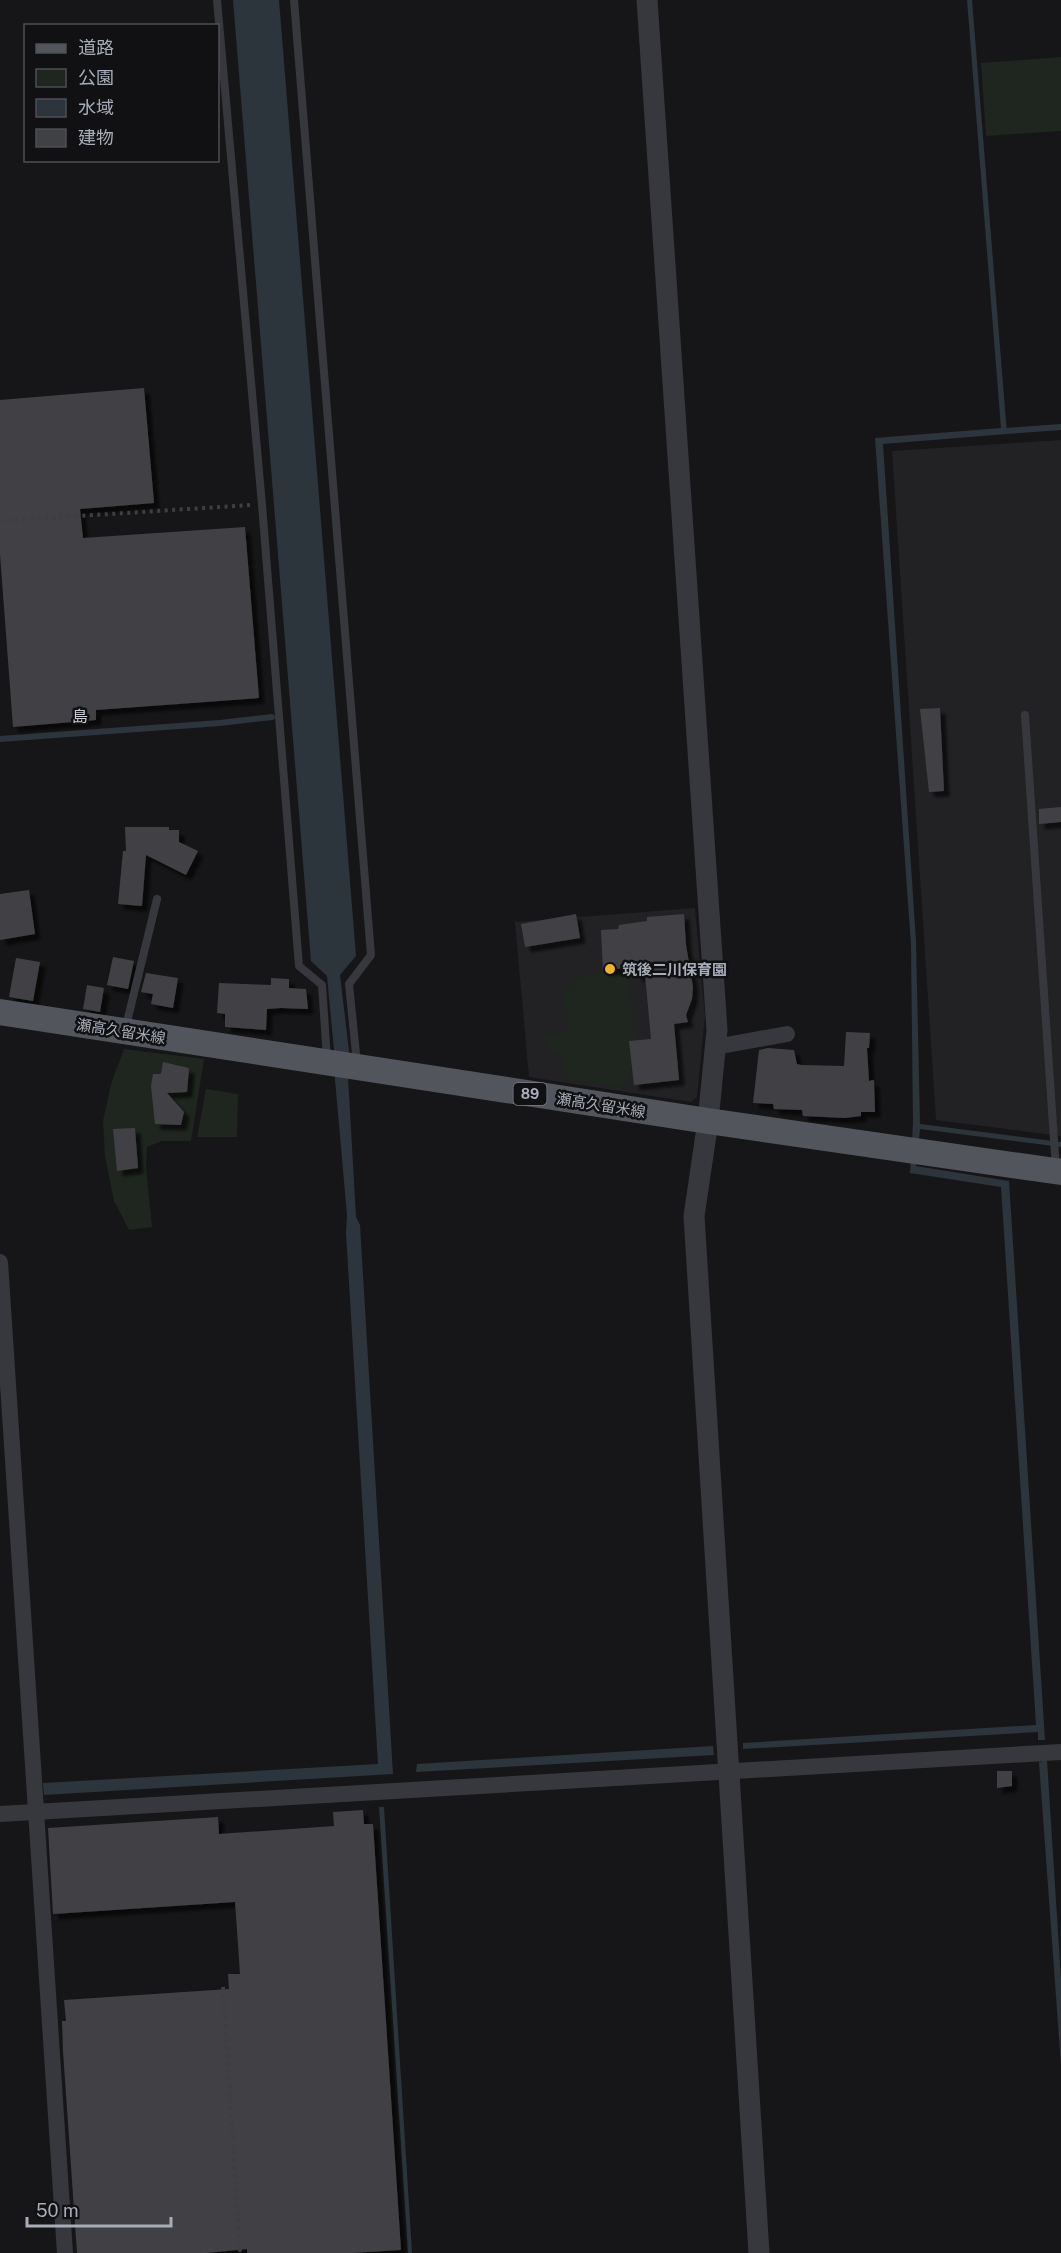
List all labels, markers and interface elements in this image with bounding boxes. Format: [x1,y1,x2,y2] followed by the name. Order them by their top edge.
[24,24,219,162] legend
[78,37,114,58] text: 道路
[78,67,114,88] text: 公園
[78,97,114,118] text: 水域
[78,127,114,148] text: 建物
[72,707,88,726] district label: 島
[622,961,727,978] place label: 筑後二川保育園
[603,962,617,976] marker: 筑後二川保育園
[75,1016,167,1046] street label: 瀬高久留米線
[514,1083,546,1105] road number: 89
[555,1090,647,1120] street label: 瀬高久留米線
[27,2190,171,2228] scale bar
[36,2200,79,2221] text: 50 m

